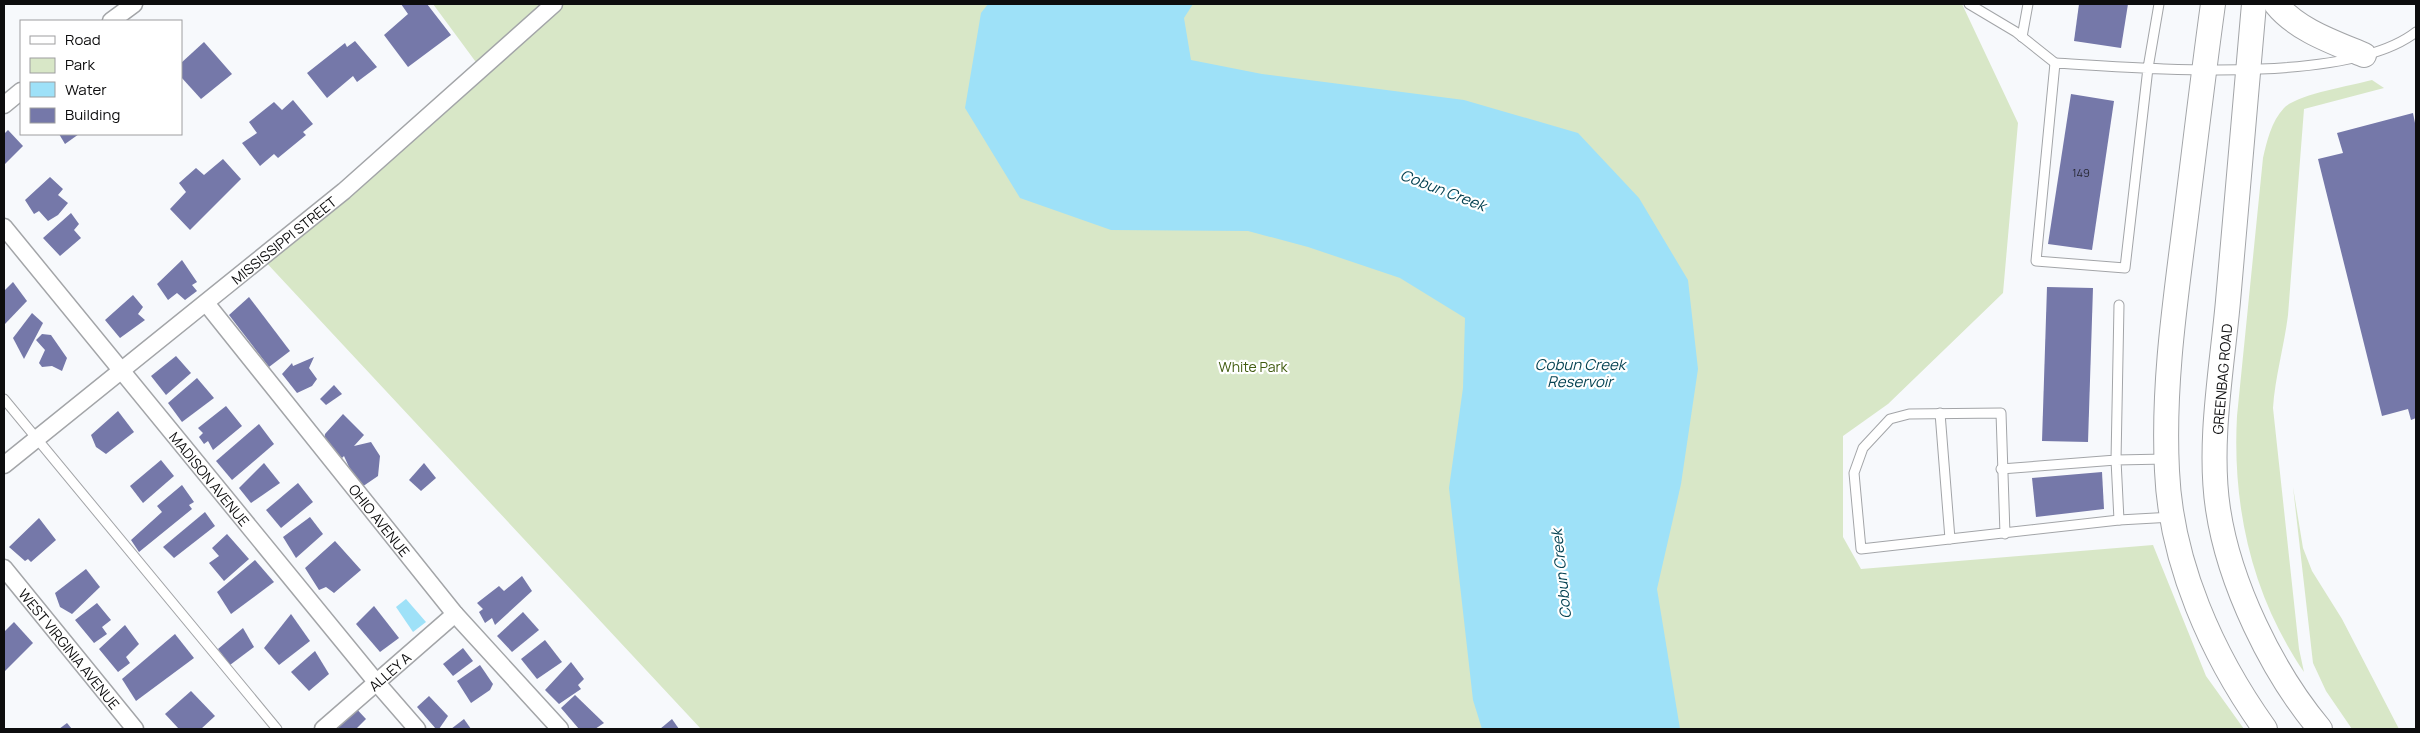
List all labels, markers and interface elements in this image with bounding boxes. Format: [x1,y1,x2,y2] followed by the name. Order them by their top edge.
[20,20,182,135] legend
[65,29,101,50] text: Road
[65,54,95,75] text: Park
[65,79,107,100] text: Water
[65,104,120,125] text: Building
[1397,164,1491,217] water label: Cobun Creek
[2072,165,2090,180] house number: 149
[227,191,341,288] street label: MISSISSIPPI STREET
[2208,323,2236,435] street label: GREENBAG ROAD
[1535,354,1628,392] water label: Cobun Creek Reservoir
[1219,357,1288,376] park label: White Park
[166,428,254,530] street label: MADISON AVENUE
[345,480,415,560] street label: OHIO AVENUE
[1546,525,1576,620] water label: Cobun Creek
[15,584,124,713] street label: WEST VIRGINIA AVENUE
[364,647,415,695] street label: ALLEY A

